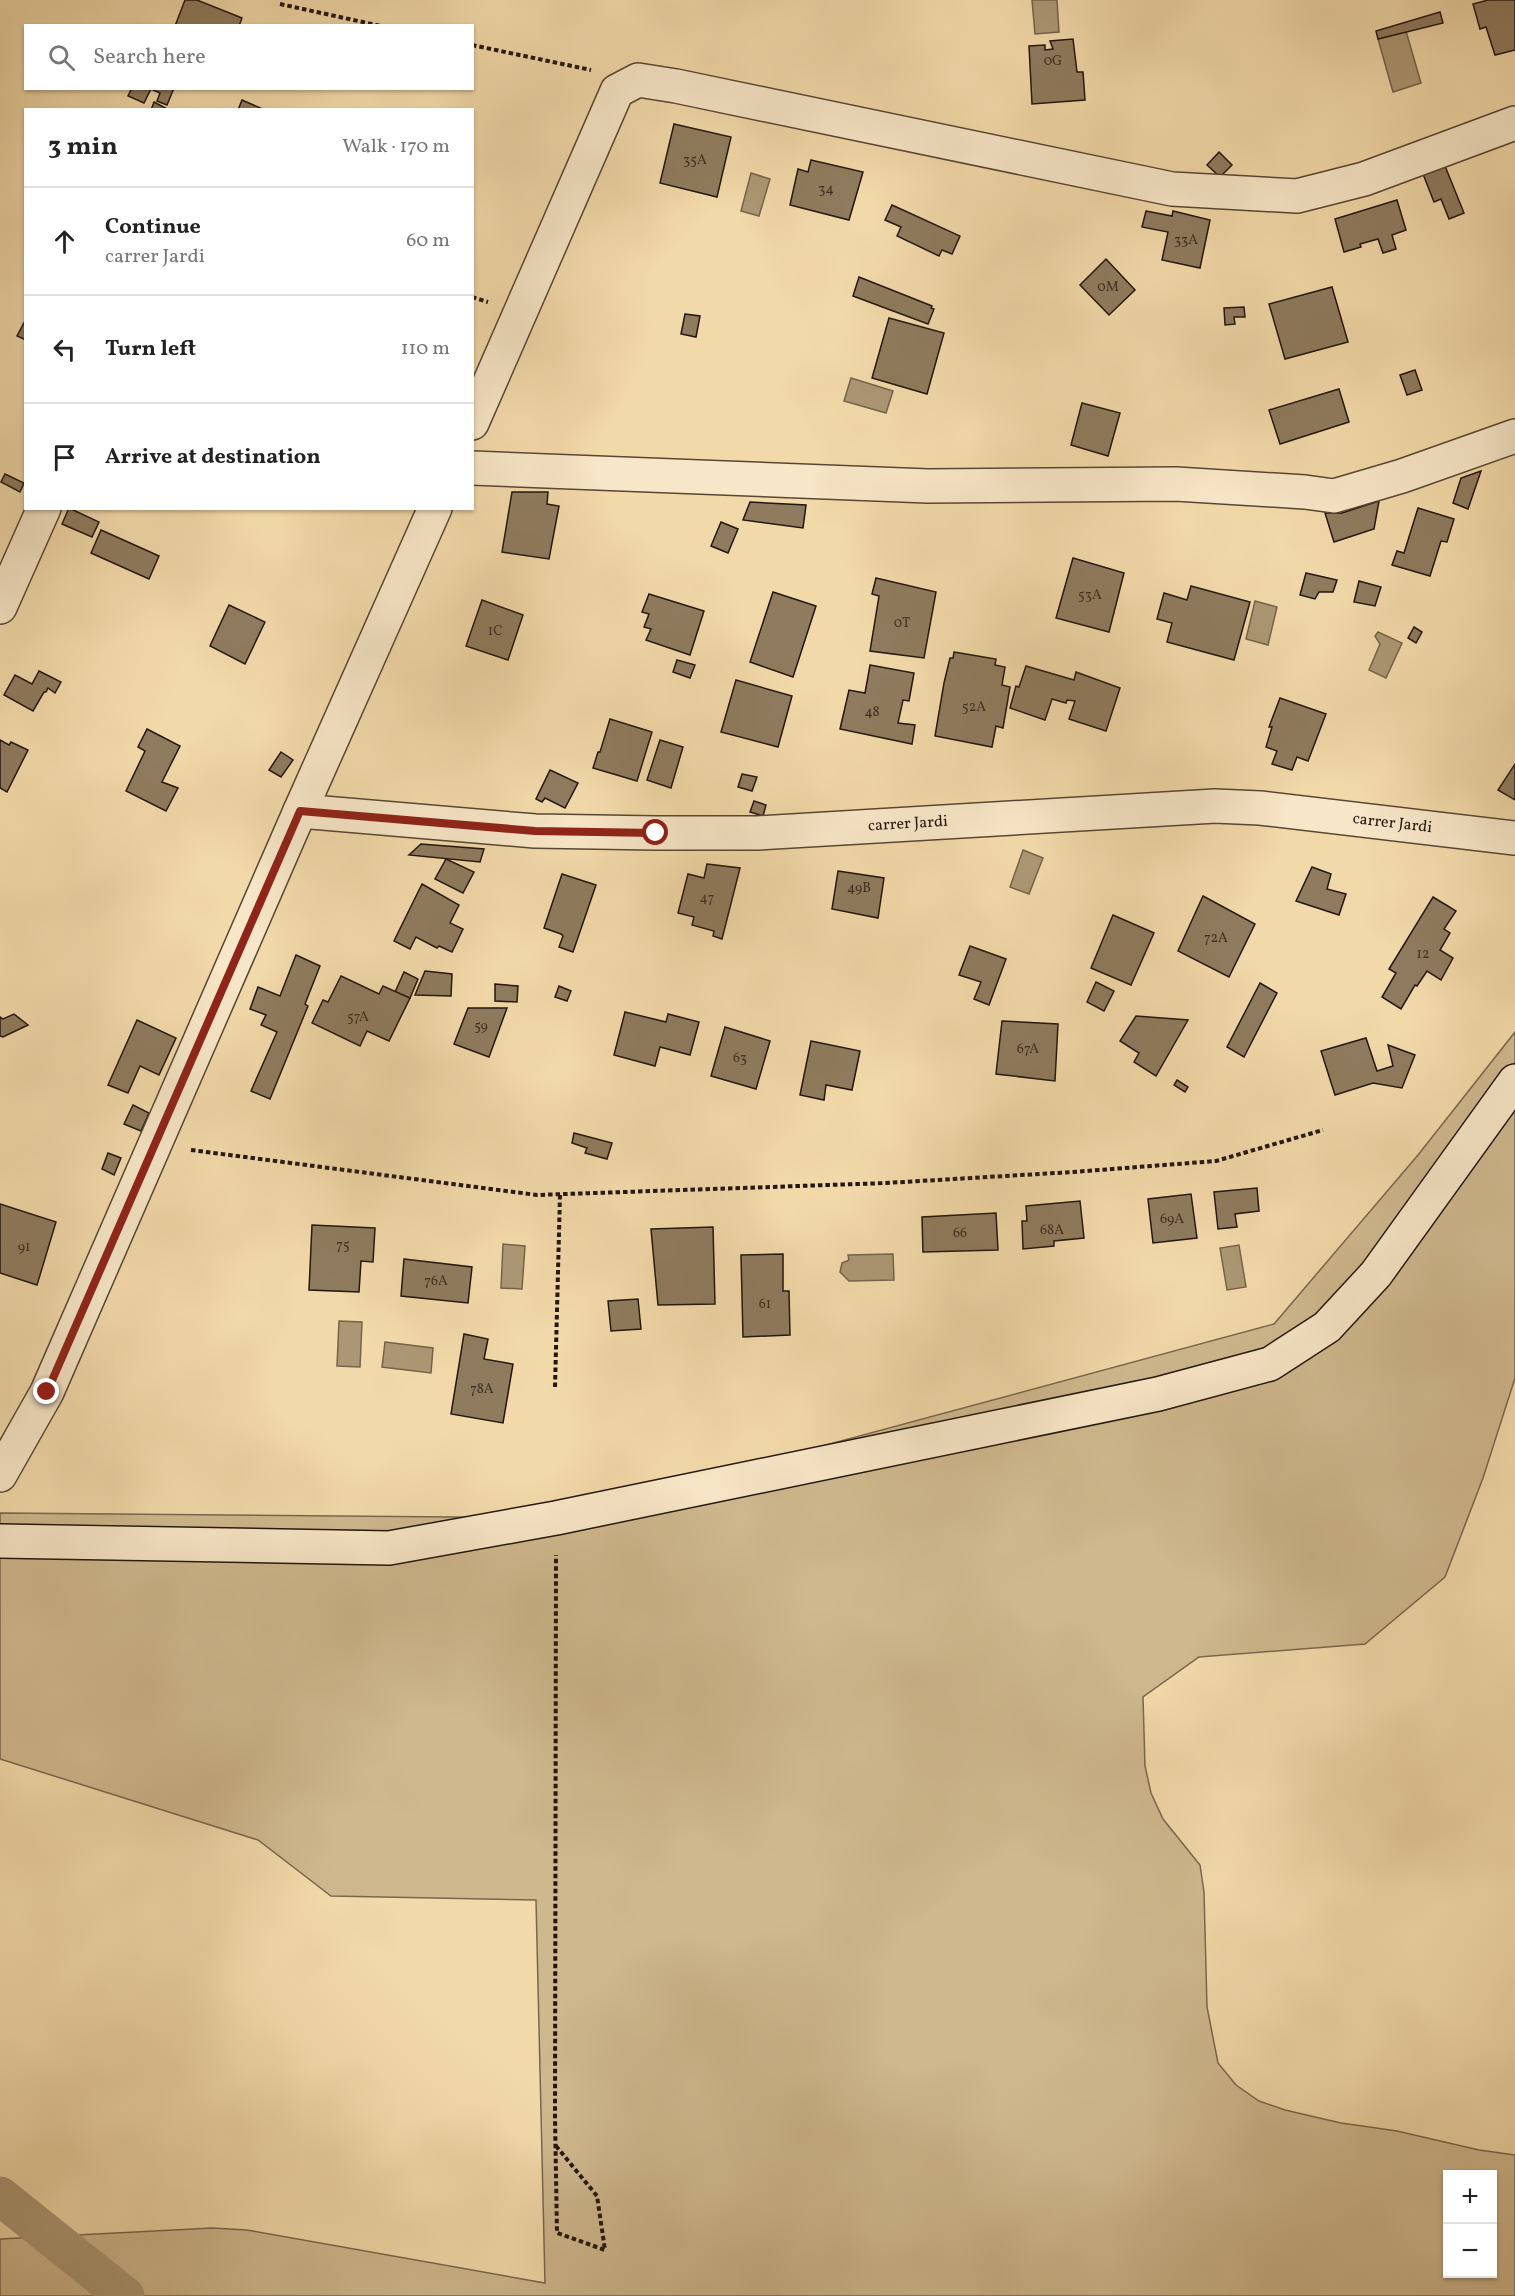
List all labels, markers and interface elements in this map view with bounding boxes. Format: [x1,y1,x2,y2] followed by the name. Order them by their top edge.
[24,24,474,90] search box
[45,41,78,74] icon: search
[93,42,206,73] text: Search here
[1044,52,1062,71] house number: 0G
[48,129,118,165] text: 3 min
[342,133,450,161] text: Walk · 170 m
[683,151,707,170] house number: 35A
[818,180,834,199] house number: 34
[105,212,201,243] text: Continue
[48,225,81,258] icon: ahead
[406,227,450,255] text: 60 m
[1174,231,1198,250] house number: 33A
[105,243,205,271] text: carrer Jardi
[1097,278,1119,297] house number: 0M
[48,333,81,366] icon: left
[105,334,196,365] text: Turn left
[401,335,450,363] text: 110 m
[48,441,81,474] icon: arrive
[105,442,321,473] text: Arrive at destination
[1078,586,1102,605] house number: 53A
[894,614,910,633] house number: 0T
[488,622,502,641] house number: 1C
[962,698,986,717] house number: 52A
[864,703,880,722] house number: 48
[1351,808,1434,839] street label: carrer Jardi
[867,811,949,837] street label: carrer Jardi
[642,819,668,845] route start
[847,879,871,898] house number: 49B
[699,889,715,908] house number: 47
[1204,929,1228,948] house number: 72A
[1417,945,1429,964] house number: 12
[347,1008,369,1027] house number: 57A
[474,1017,488,1036] house number: 59
[1017,1040,1039,1059] house number: 67A
[733,1049,747,1068] house number: 63
[1160,1210,1184,1229] house number: 69A
[1040,1221,1064,1240] house number: 68A
[953,1224,967,1243] house number: 66
[336,1236,350,1255] house number: 75
[18,1238,30,1257] house number: 91
[424,1272,448,1291] house number: 76A
[759,1295,771,1314] house number: 61
[33,1378,59,1404] route end
[470,1380,494,1399] house number: 78A
[1443,2170,1497,2278] map controls
[1443,2170,1497,2224] button: +
[1443,2224,1497,2278] button: −

